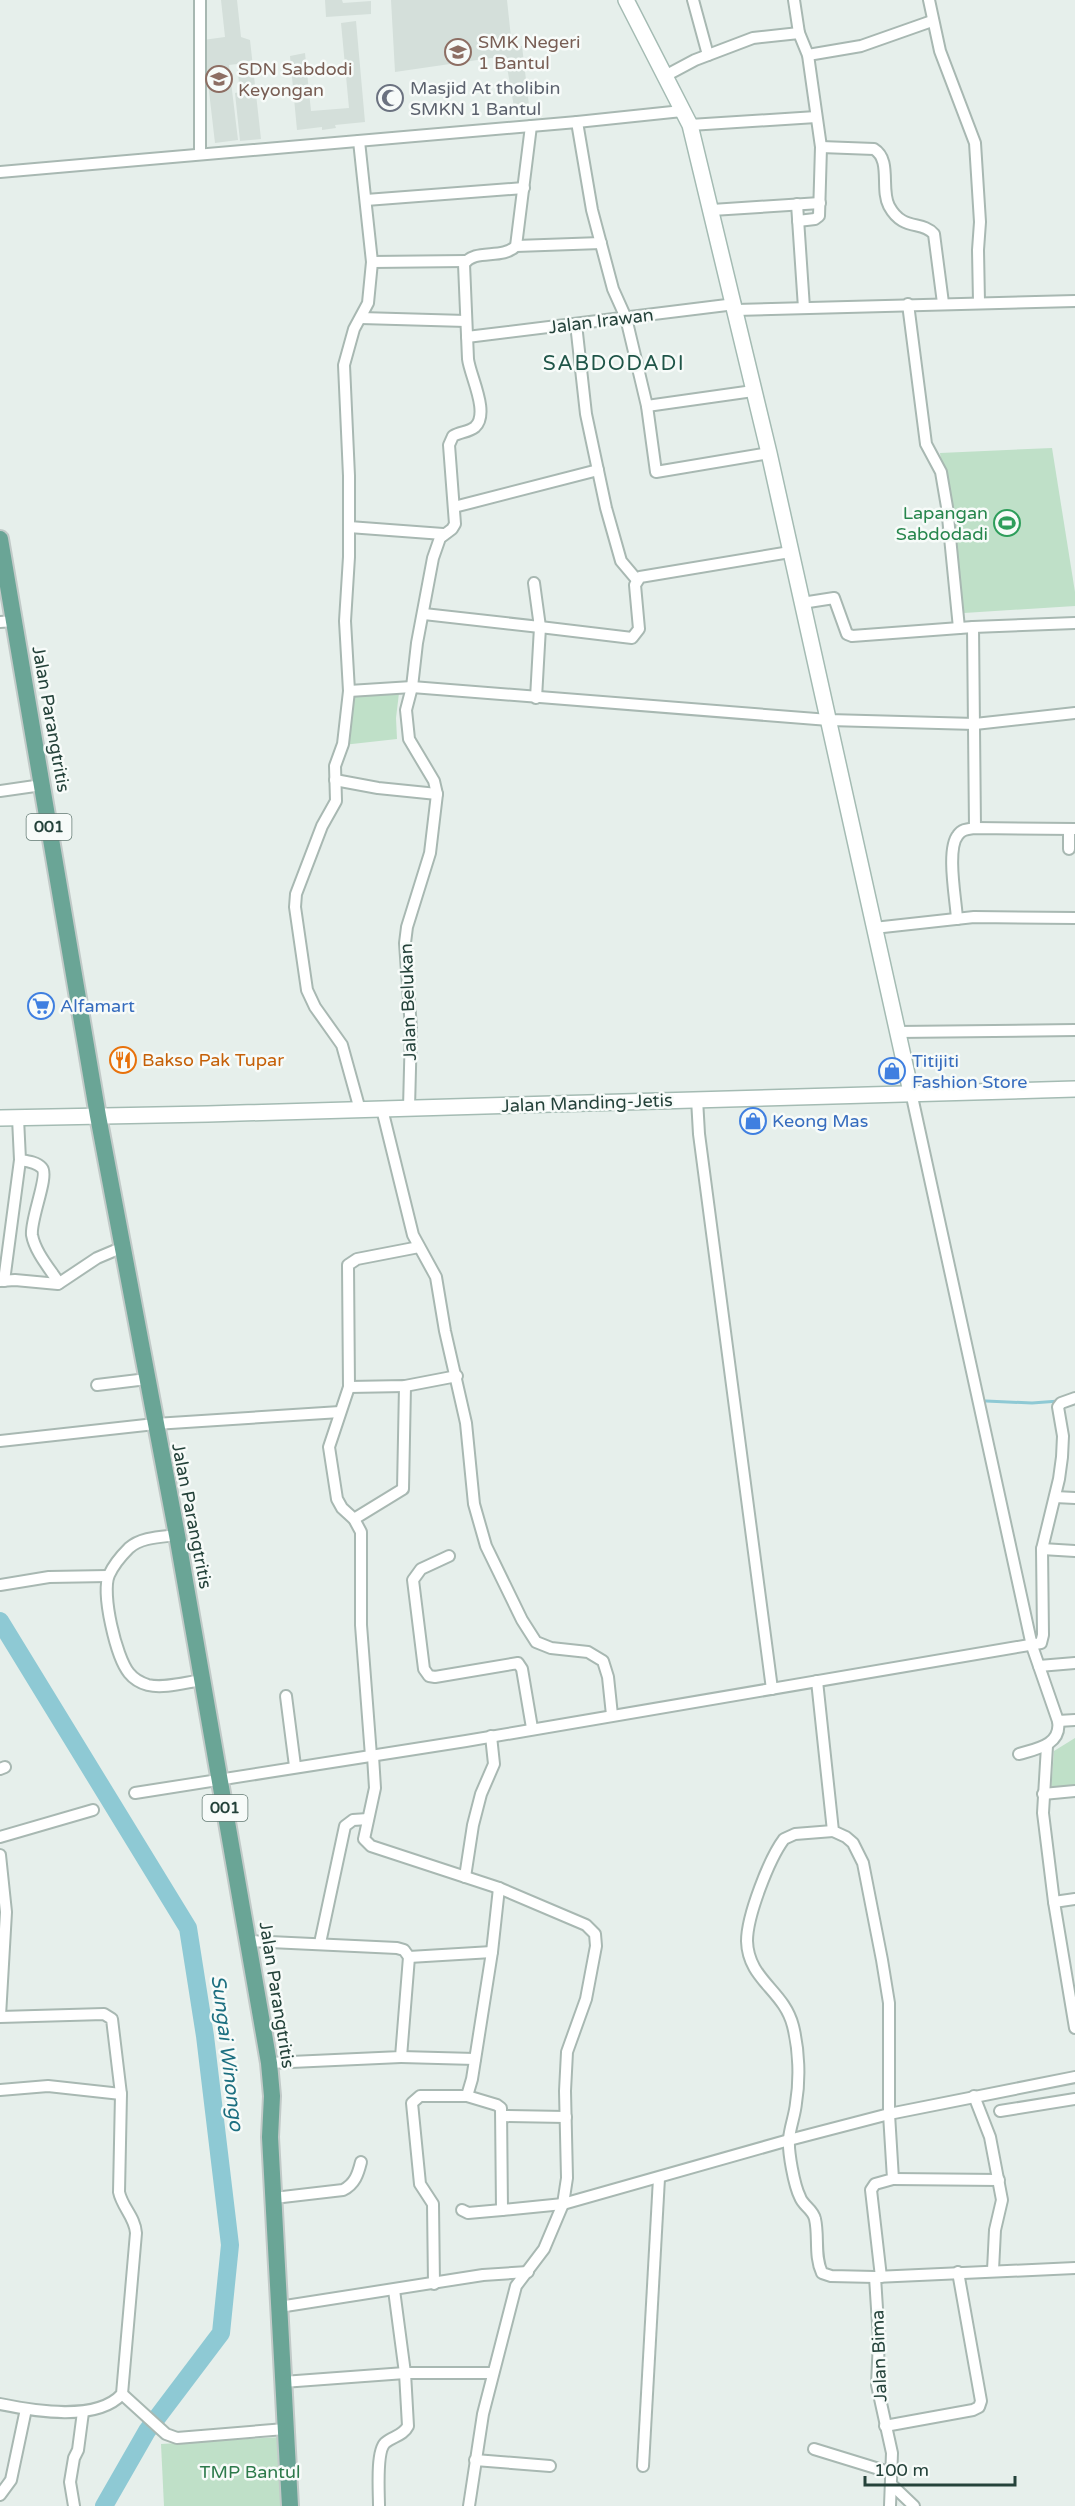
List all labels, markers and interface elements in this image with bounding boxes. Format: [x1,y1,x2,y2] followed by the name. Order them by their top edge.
[478,31,581,74] place label: SMK Negeri 1 Bantul
[443,37,473,67] school or university icon: SMK Negeri 1 Bantul
[238,58,352,101] place label: SDN Sabdodi Keyongan
[204,64,234,94] school or university icon: SDN Sabdodi Keyongan
[410,77,560,120] place label: Masjid At tholibin SMKN 1 Bantul
[375,83,405,113] mosque icon: Masjid At tholibin SMKN 1 Bantul
[547,304,655,338] street label: Jalan Irawan
[543,351,685,376] district label: SABDODADI
[896,502,988,545] place label: Lapangan Sabdodadi
[992,508,1022,538] sports icon: Lapangan Sabdodadi
[27,644,75,794] street label: Jalan Parangtritis
[26,814,72,840] road number: 001
[395,943,421,1061] street label: Jalan Belukan
[26,991,56,1021] supermarket icon: Alfamart
[60,995,135,1017] place label: Alfamart
[108,1045,138,1075] restaurant icon: Bakso Pak Tupar
[142,1049,284,1071] place label: Bakso Pak Tupar
[912,1050,1028,1093] place label: Titijiti Fashion Store
[877,1056,907,1086] shop icon: Titijiti Fashion Store
[501,1089,673,1117] street label: Jalan Manding-Jetis
[738,1106,768,1136] shop icon: Keong Mas
[772,1110,868,1132] place label: Keong Mas
[167,1441,217,1591] street label: Jalan Parangtritis
[202,1795,248,1821] road number: 001
[255,1920,299,2070] street label: Jalan Parangtritis
[206,1974,249,2133] water label: Sungai Winongo
[866,2310,892,2402] street label: Jalan Bima
[865,2449,1015,2487] scale bar
[874,2459,929,2481] text: 100 m
[200,2461,300,2483] park label: TMP Bantul

